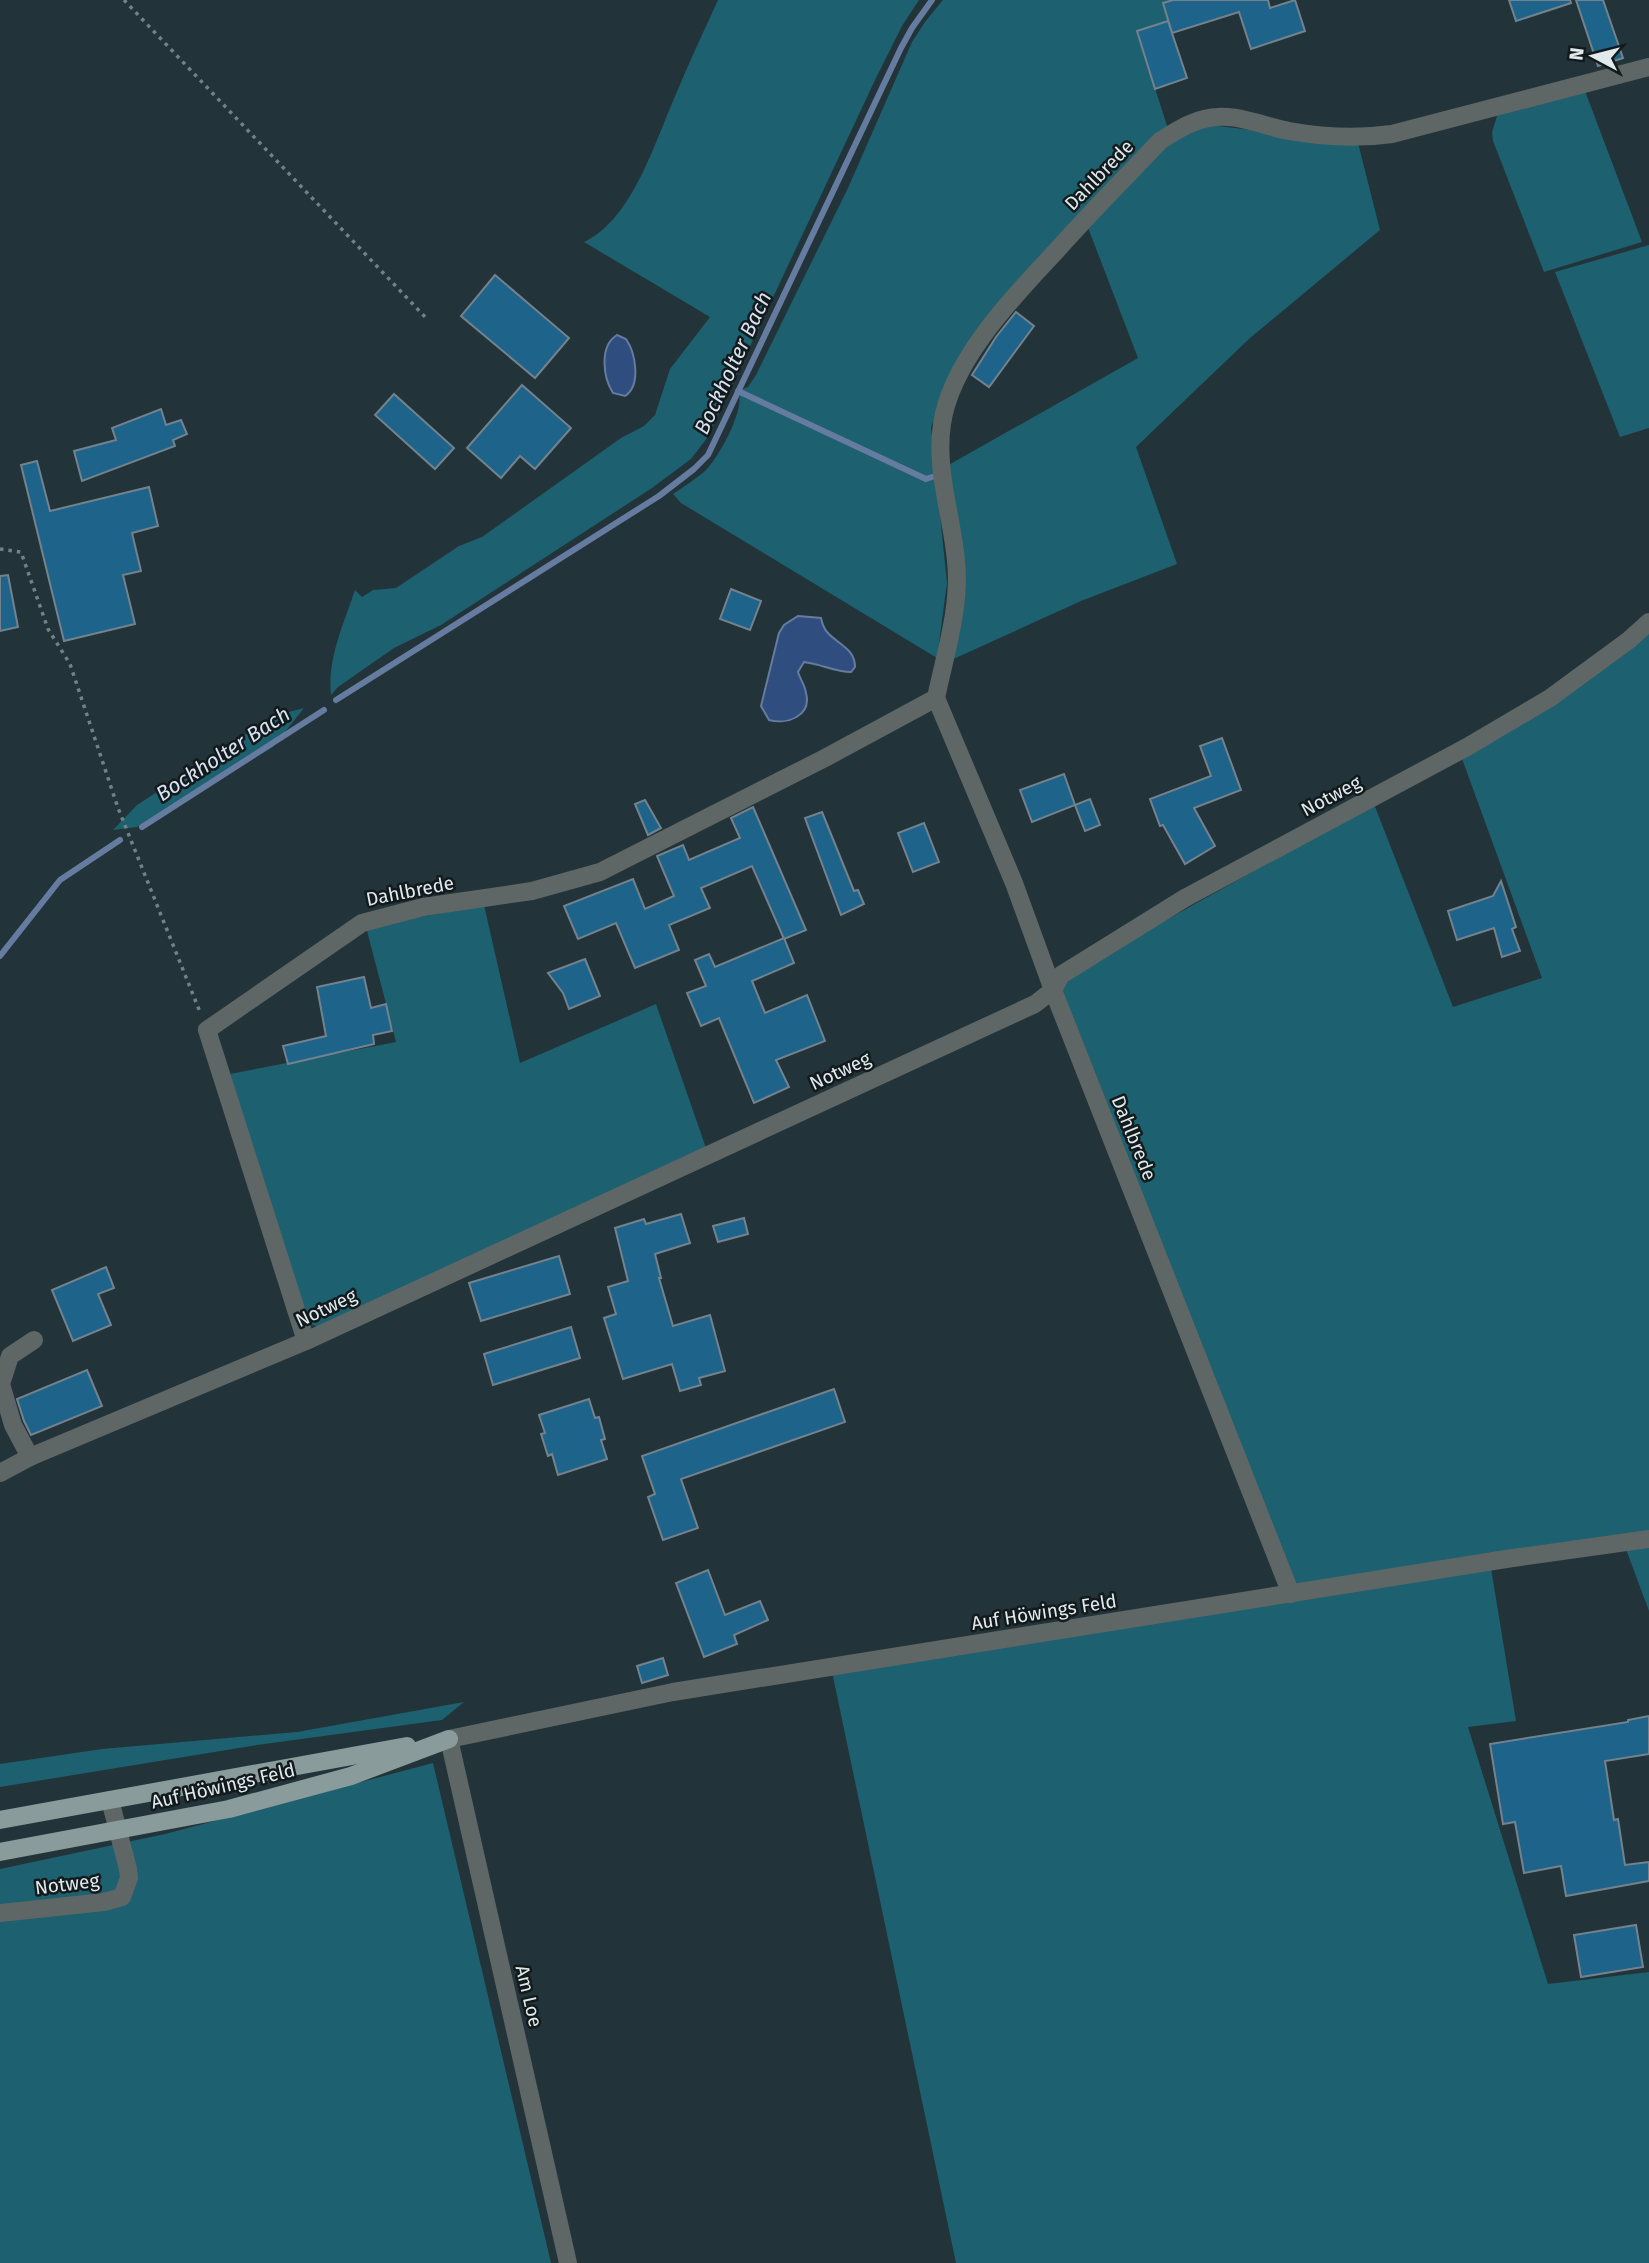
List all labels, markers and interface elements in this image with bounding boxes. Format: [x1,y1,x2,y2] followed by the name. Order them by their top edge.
[1558,21,1628,91] north arrow
[1564,46,1589,62] text: N
[1060,135,1138,215] street label: Dahlbrede
[689,287,777,439] water label: Bockholter Bach
[151,701,295,807] water label: Bockholter Bach
[1297,771,1365,821] street label: Notweg
[364,871,456,911] street label: Dahlbrede
[806,1047,874,1095] street label: Notweg
[1107,1092,1161,1184] street label: Dahlbrede
[292,1284,360,1332] street label: Notweg
[970,1589,1118,1635] street label: Auf Höwings Feld
[149,1758,297,1814] street label: Auf Höwings Feld
[33,1869,101,1899] street label: Notweg
[511,1963,547,2029] street label: Am Loe

